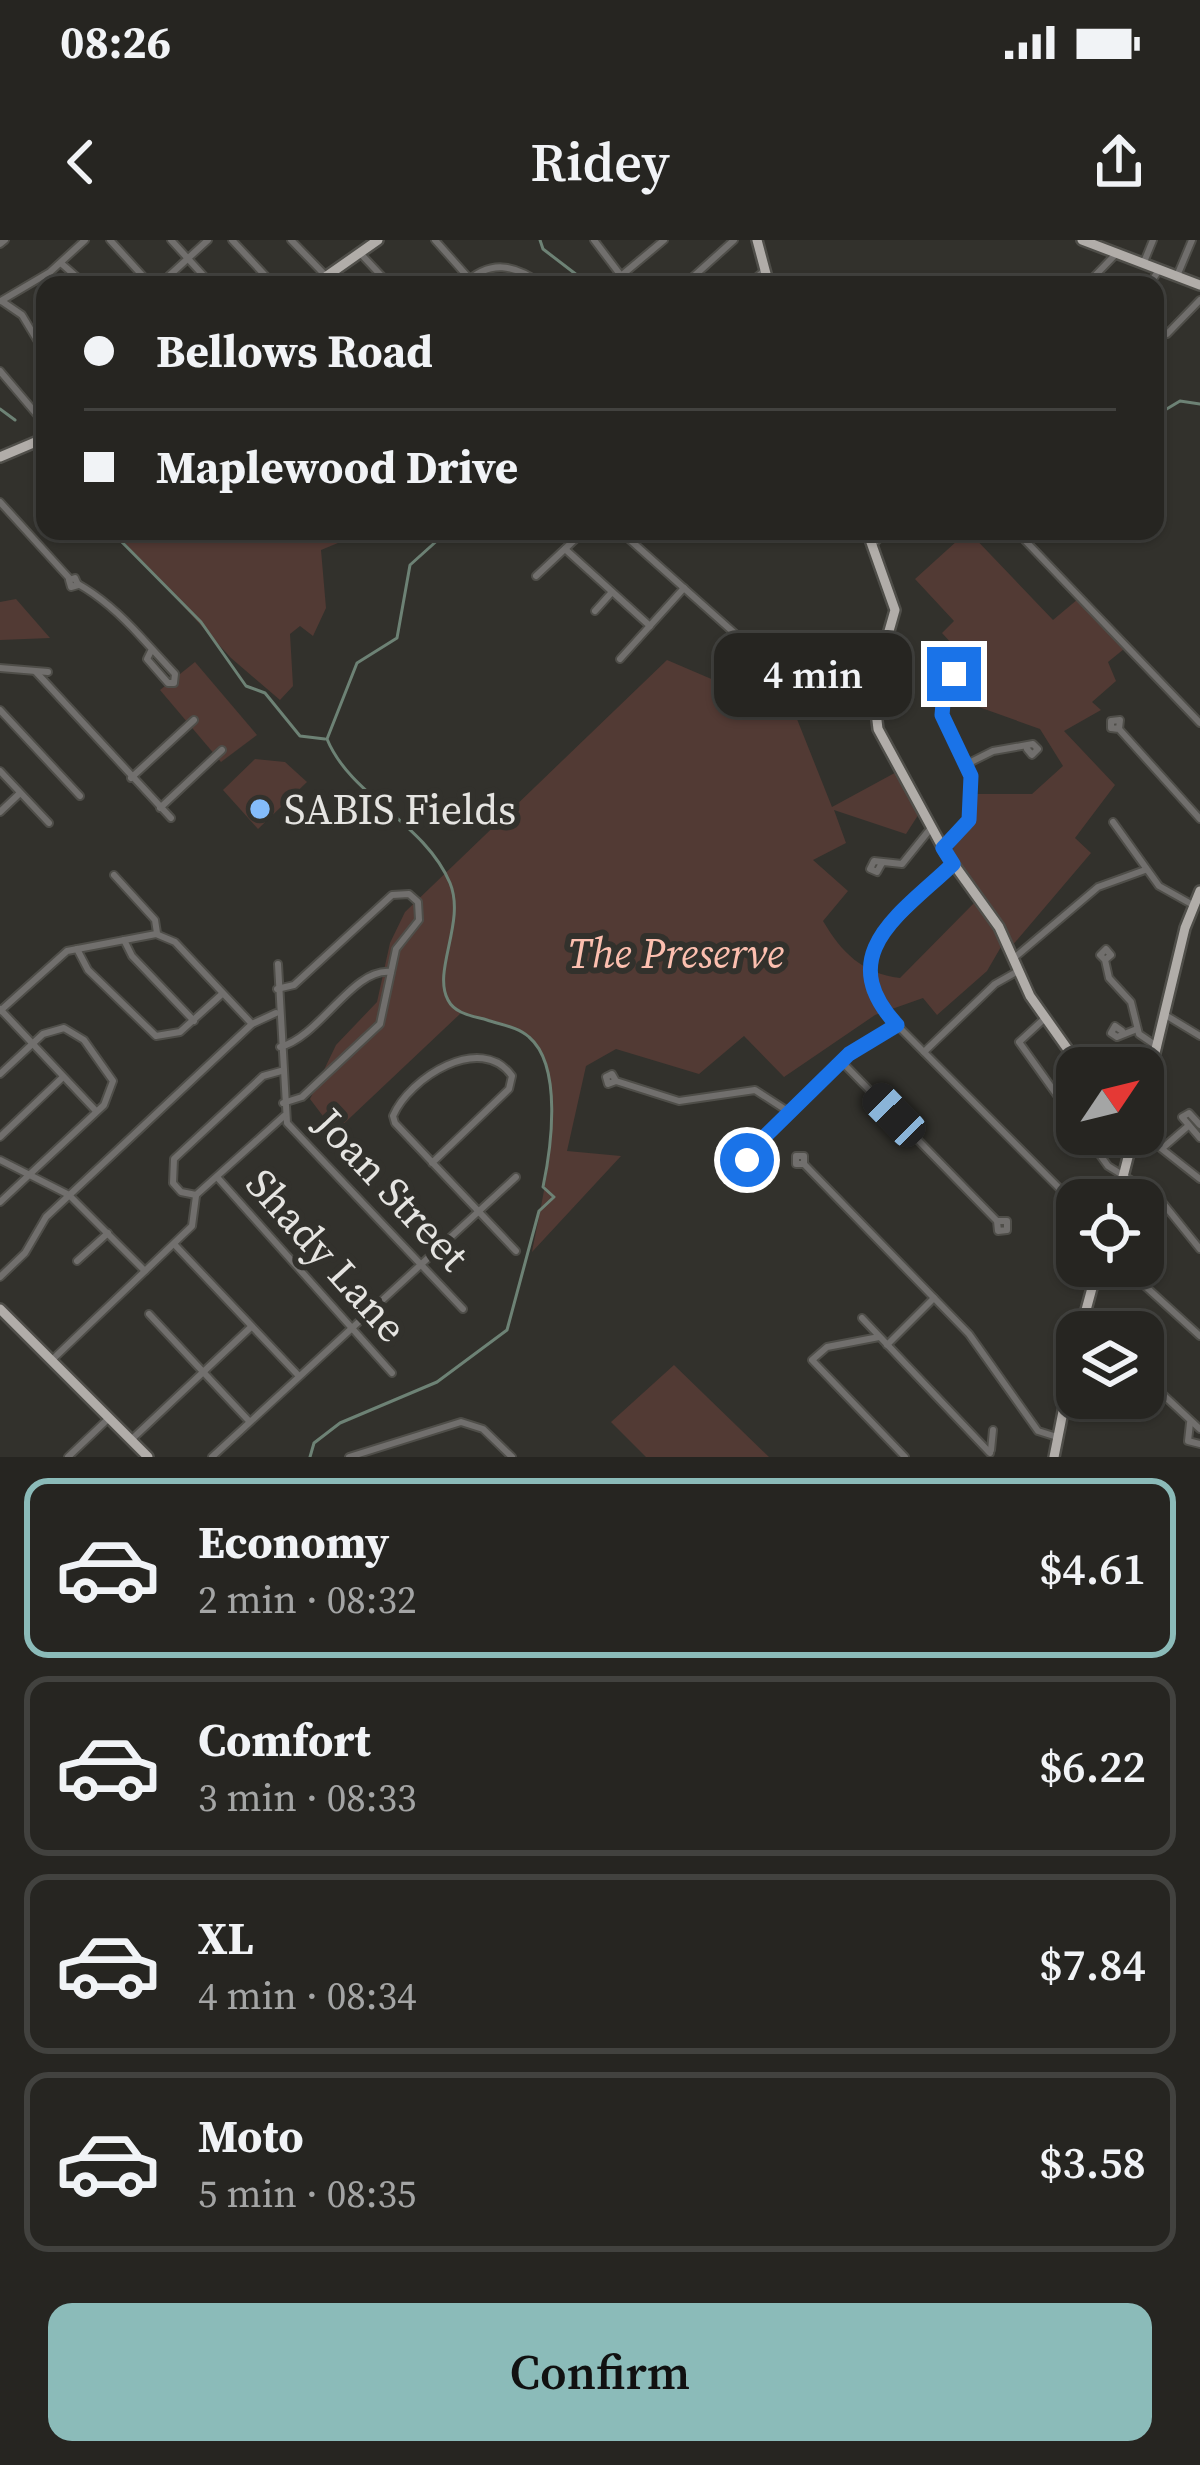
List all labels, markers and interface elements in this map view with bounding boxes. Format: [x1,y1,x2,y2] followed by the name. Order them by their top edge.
[60,11,171,73] text: 08:26
[530,125,670,199] text: Ridey
[48,129,114,195] icon: back
[1086,129,1152,195] icon: share
[156,320,433,382] text: Bellows Road
[156,436,518,498] text: Maplewood Drive
[714,632,912,716] callout: 4 min
[927,647,981,701] route end
[763,648,863,701] text: 4 min
[284,780,516,838] place label: SABIS Fields
[247,796,273,822] marker: SABIS Fields
[568,924,784,982] park label: The Preserve
[1056,1047,1164,1155] north arrow
[1056,1047,1164,1419] map controls
[856,1077,932,1153] car
[301,1094,483,1283] street label: Joan Street
[720,1133,774,1187] route start
[233,1156,421,1354] street label: Shady Lane
[1056,1179,1164,1287] button: locate
[1056,1311,1164,1419] button: layers
[198,1511,389,1573] text: Economy
[54,1514,162,1622] icon: car
[1039,1537,1146,1599] text: $4.61
[198,1573,417,1626] text: 2 min · 08:32
[198,1709,371,1771] text: Comfort
[54,1712,162,1820] icon: car
[1039,1735,1146,1797] text: $6.22
[198,1771,417,1824] text: 3 min · 08:33
[198,1907,254,1969] text: XL
[54,1910,162,2018] icon: car
[1039,1933,1146,1995] text: $7.84
[198,1969,417,2022] text: 4 min · 08:34
[198,2105,304,2167] text: Moto
[54,2108,162,2216] icon: car
[1039,2131,1146,2193] text: $3.58
[198,2167,417,2220] text: 5 min · 08:35
[48,2303,1152,2441] button: Confirm

